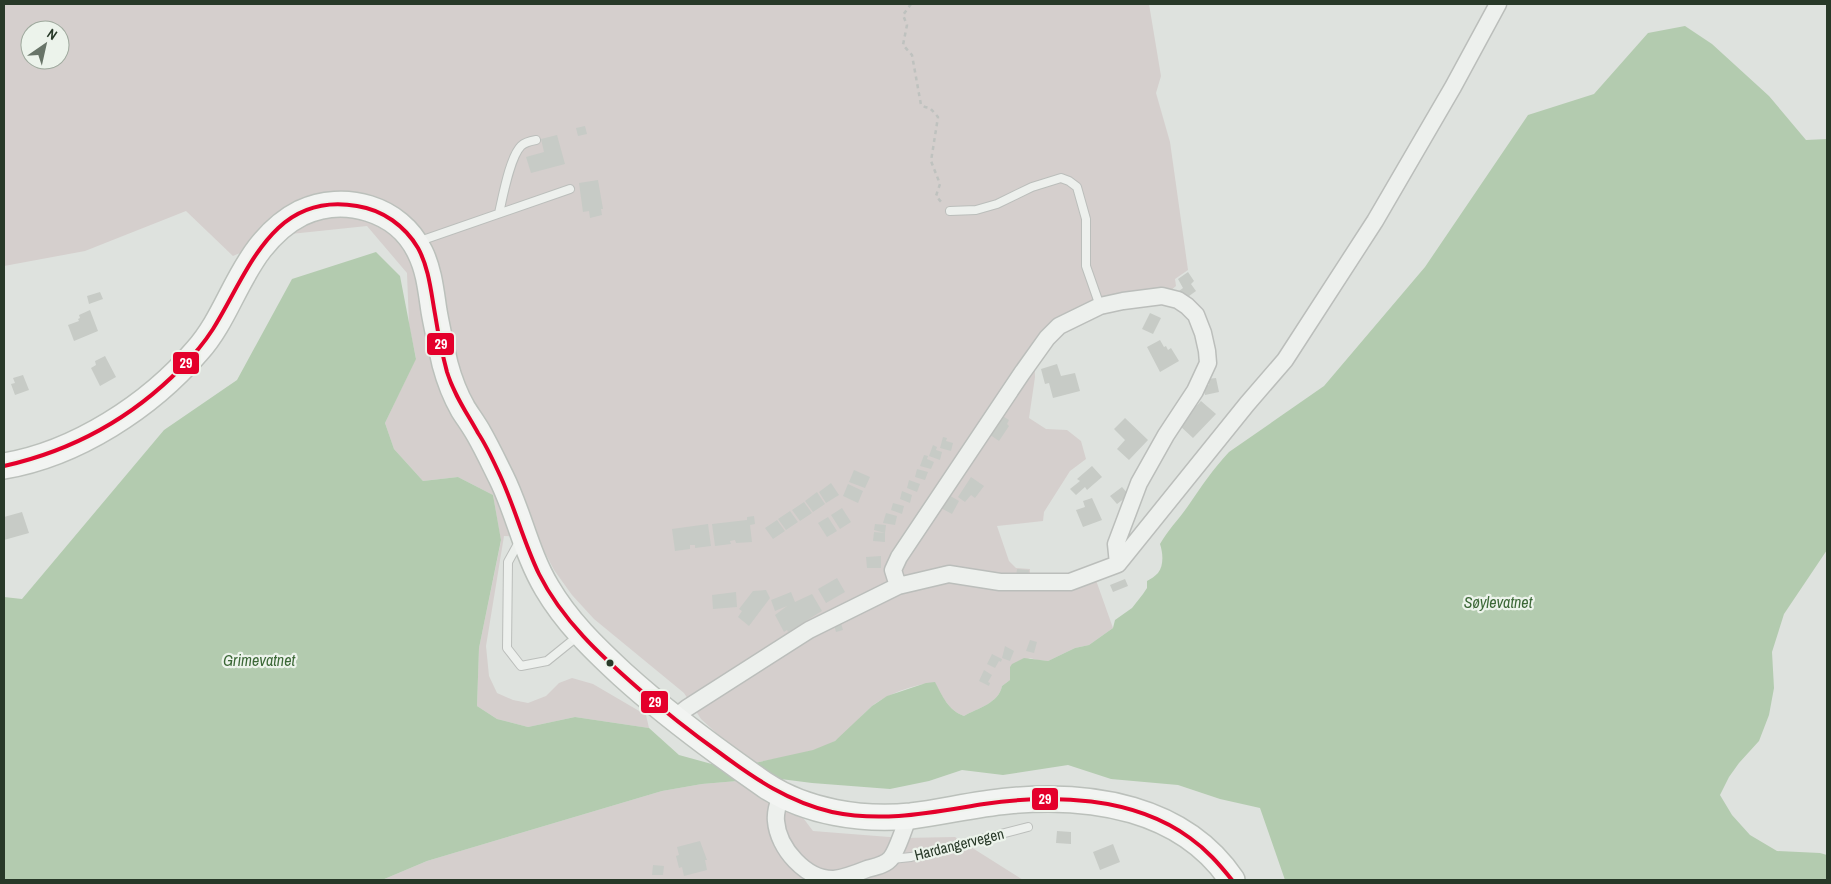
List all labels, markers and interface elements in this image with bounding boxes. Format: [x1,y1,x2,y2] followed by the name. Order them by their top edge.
[20,20,70,70] north arrow
[44,24,61,44] text: N
[426,332,455,356] line badge: 29
[435,335,447,353] text: 29
[172,351,200,375] line badge: 29
[180,354,192,372] text: 29
[1464,591,1533,613] water label: Søylevatnet
[223,649,295,671] water label: Grimevatnet
[605,658,615,668] unlabelled marker
[640,690,669,714] line badge: 29
[649,693,661,711] text: 29
[1031,787,1059,811] line badge: 29
[1039,790,1051,808] text: 29
[912,823,1006,865] street label: Hardangervegen

